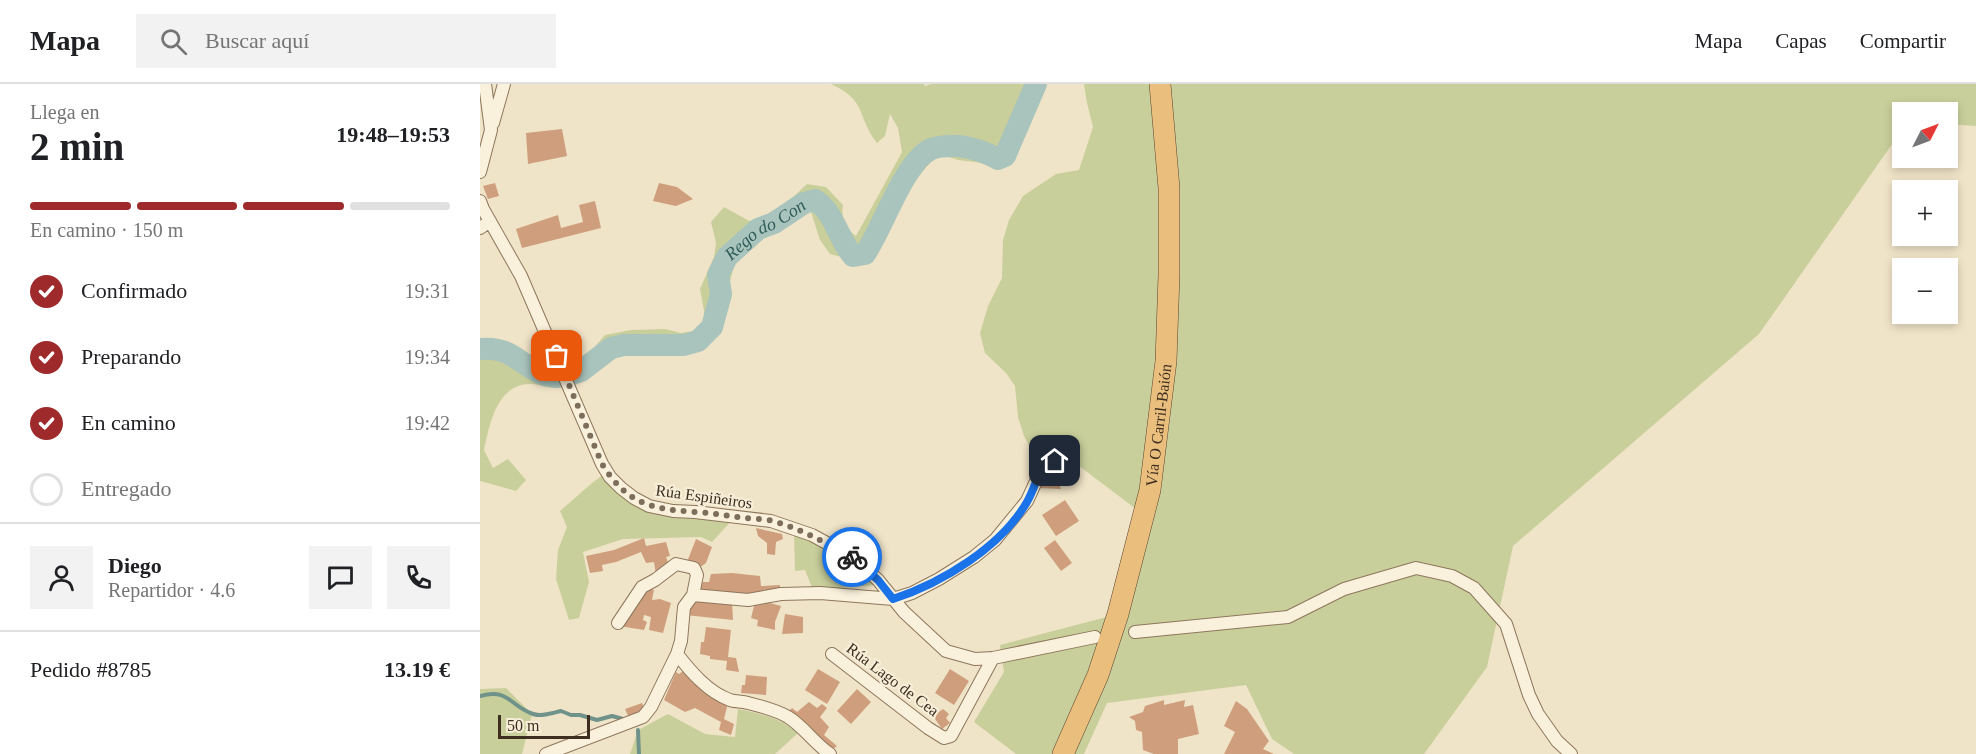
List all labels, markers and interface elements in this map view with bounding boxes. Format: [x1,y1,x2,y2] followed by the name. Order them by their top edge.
[136,14,556,68] search box
[30,25,100,56] text: Mapa
[157,25,190,58] icon: search
[205,28,309,53] text: Buscar aquí
[1695,29,1742,53] text: Mapa
[1775,29,1827,53] text: Capas
[1860,29,1946,53] text: Compartir
[30,101,99,123] text: Llega en
[1892,102,1958,168] north arrow
[1892,102,1958,324] map controls
[336,122,450,147] text: 19:48–19:53
[30,125,124,168] text: 2 min
[1892,180,1958,246] button: +
[720,195,809,265] water label: Rego do Con
[30,219,183,241] text: En camino · 150 m
[1892,258,1958,324] button: −
[30,275,63,308] icon: check
[81,278,187,303] text: Confirmado
[404,280,450,302] text: 19:31
[531,330,582,381] pin
[540,339,573,372] icon: bag
[30,341,63,374] icon: check
[81,344,181,369] text: Preparando
[404,346,450,368] text: 19:34
[1142,363,1175,488] street label: Vía O Carril-Baión
[30,407,63,440] icon: check
[81,410,176,435] text: En camino
[404,412,450,434] text: 19:42
[1029,435,1080,486] pin
[1038,444,1071,477] icon: home
[81,476,171,501] text: Entregado
[654,481,753,513] street label: Rúa Espiñeiros
[822,527,882,587] courier
[836,541,869,574] icon: bike
[30,546,93,609] button: person
[309,546,372,609] button: chat
[387,546,450,609] button: phone
[108,553,162,578] text: Diego
[108,579,235,601] text: Repartidor · 4.6
[843,639,942,720] street label: Rúa Lago de Cea
[30,657,152,682] text: Pedido #8785
[384,657,450,682] text: 13.19 €
[498,712,590,740] scale bar
[507,717,539,734] text: 50 m

